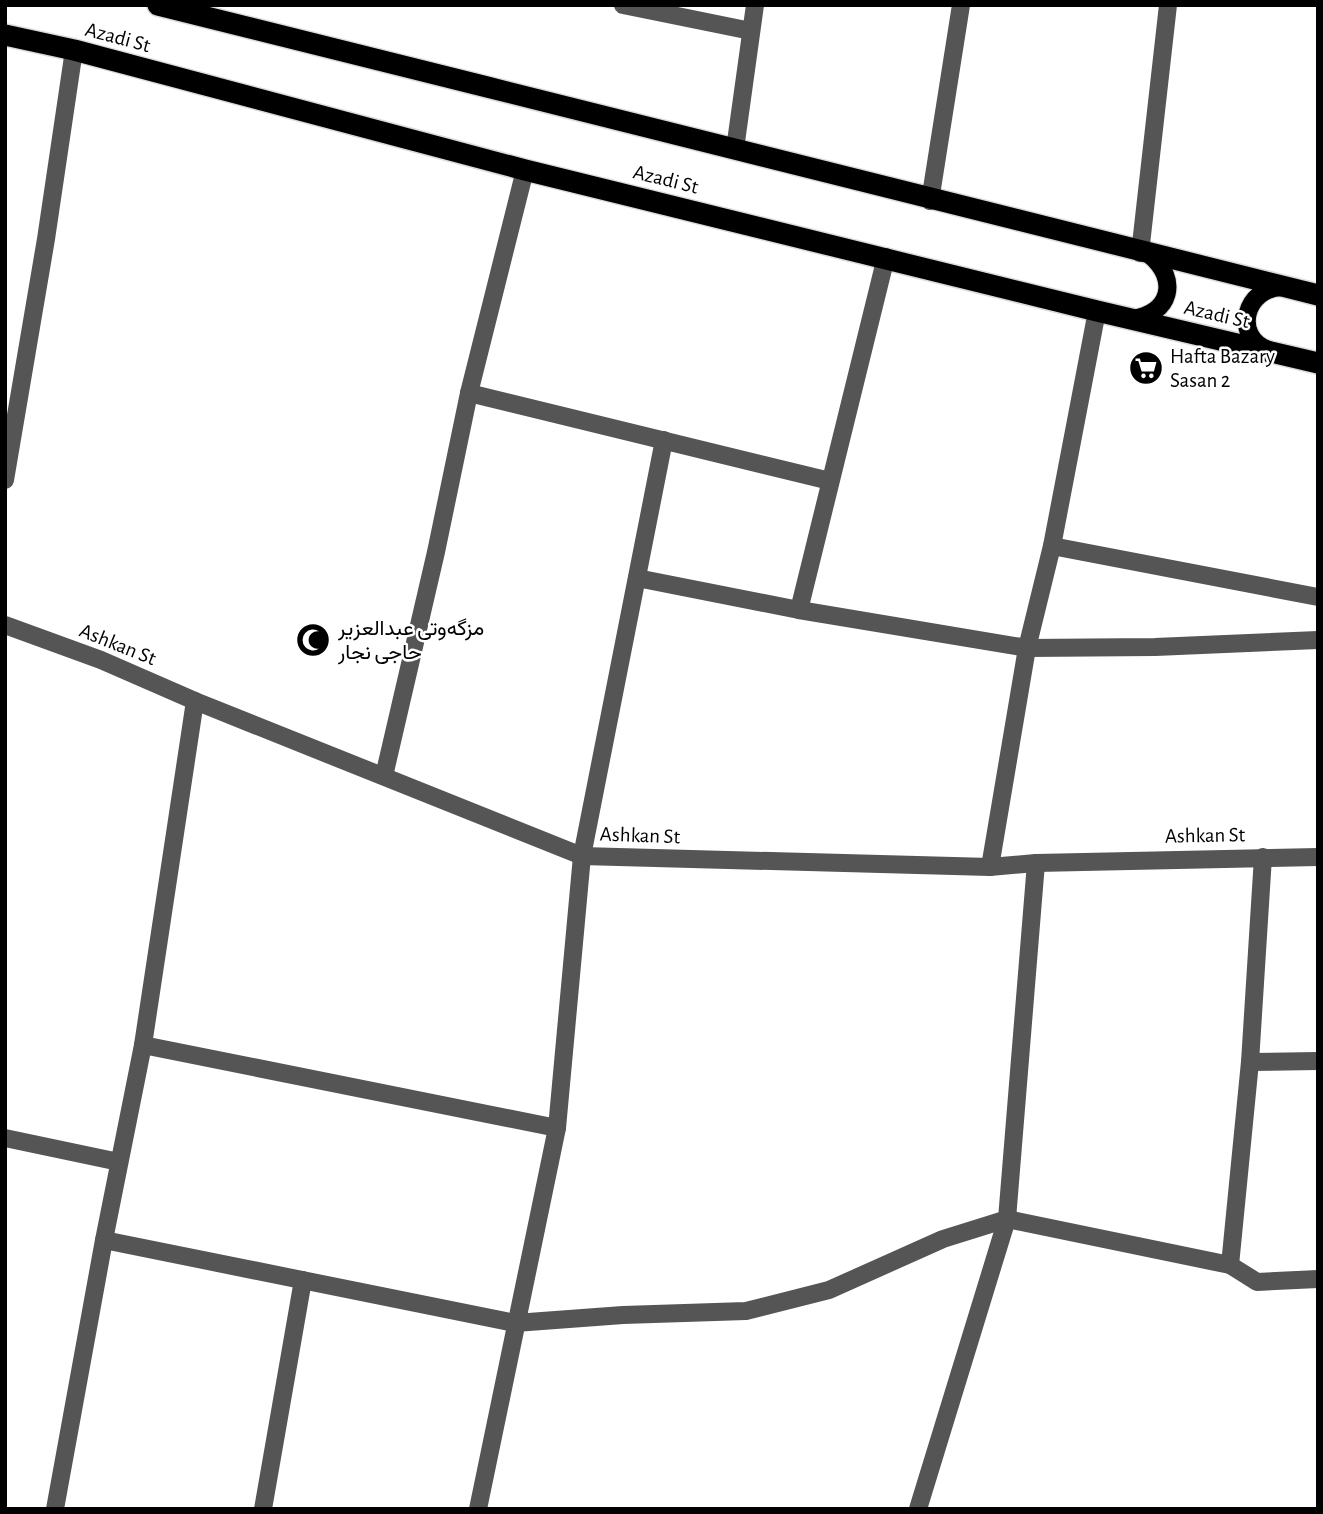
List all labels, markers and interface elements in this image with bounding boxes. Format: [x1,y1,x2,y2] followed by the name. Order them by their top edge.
[83,19,153,56] street label: Azadi St
[631,161,701,198] street label: Azadi St
[1182,297,1252,332] street label: Azadi St
[1170,346,1275,391] place label: Hafta Bazary Sasan 2
[1127,349,1165,387] supermarket icon: Hafta Bazary Sasan 2
[337,618,484,665] place label: مزگەوتی عبدالعزير حاجی نجار
[77,620,159,669] street label: Ashkan St
[294,621,332,659] mosque icon: مزگەوتی عبدالعزير حاجی نجار
[599,824,681,847] street label: Ashkan St
[1165,824,1246,847] street label: Ashkan St

